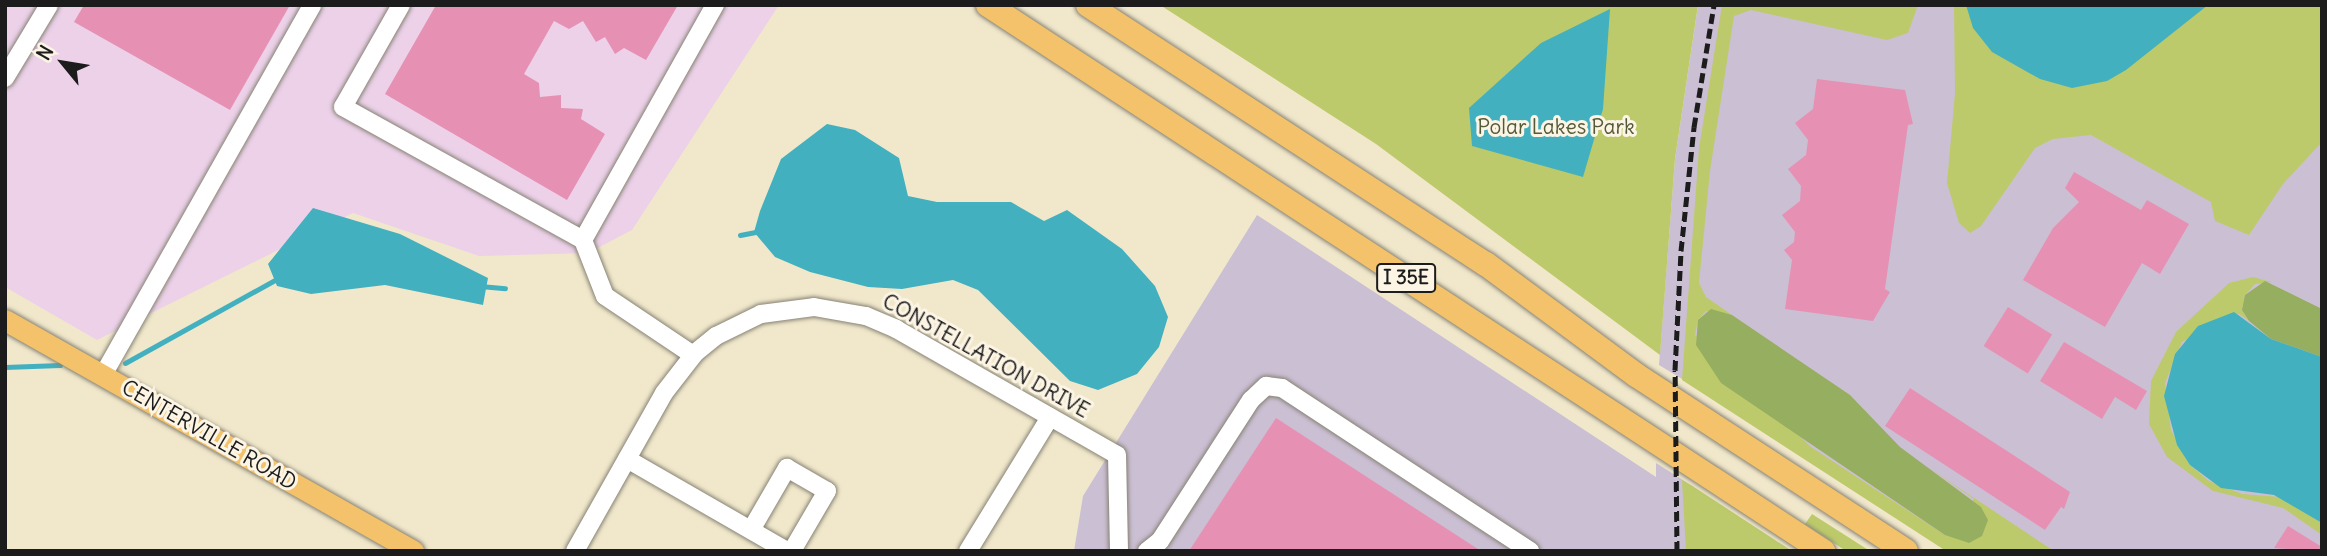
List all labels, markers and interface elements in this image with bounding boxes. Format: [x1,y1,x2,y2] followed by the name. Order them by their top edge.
[28,28,98,98] north arrow
[31,41,58,64] text: N
[1477,114,1635,140] park label: Polar Lakes Park
[1374,262,1438,294] road number: I 35E
[878,289,1094,423] street label: CONSTELLATION DRIVE
[117,375,301,495] street label: CENTERVILLE ROAD

